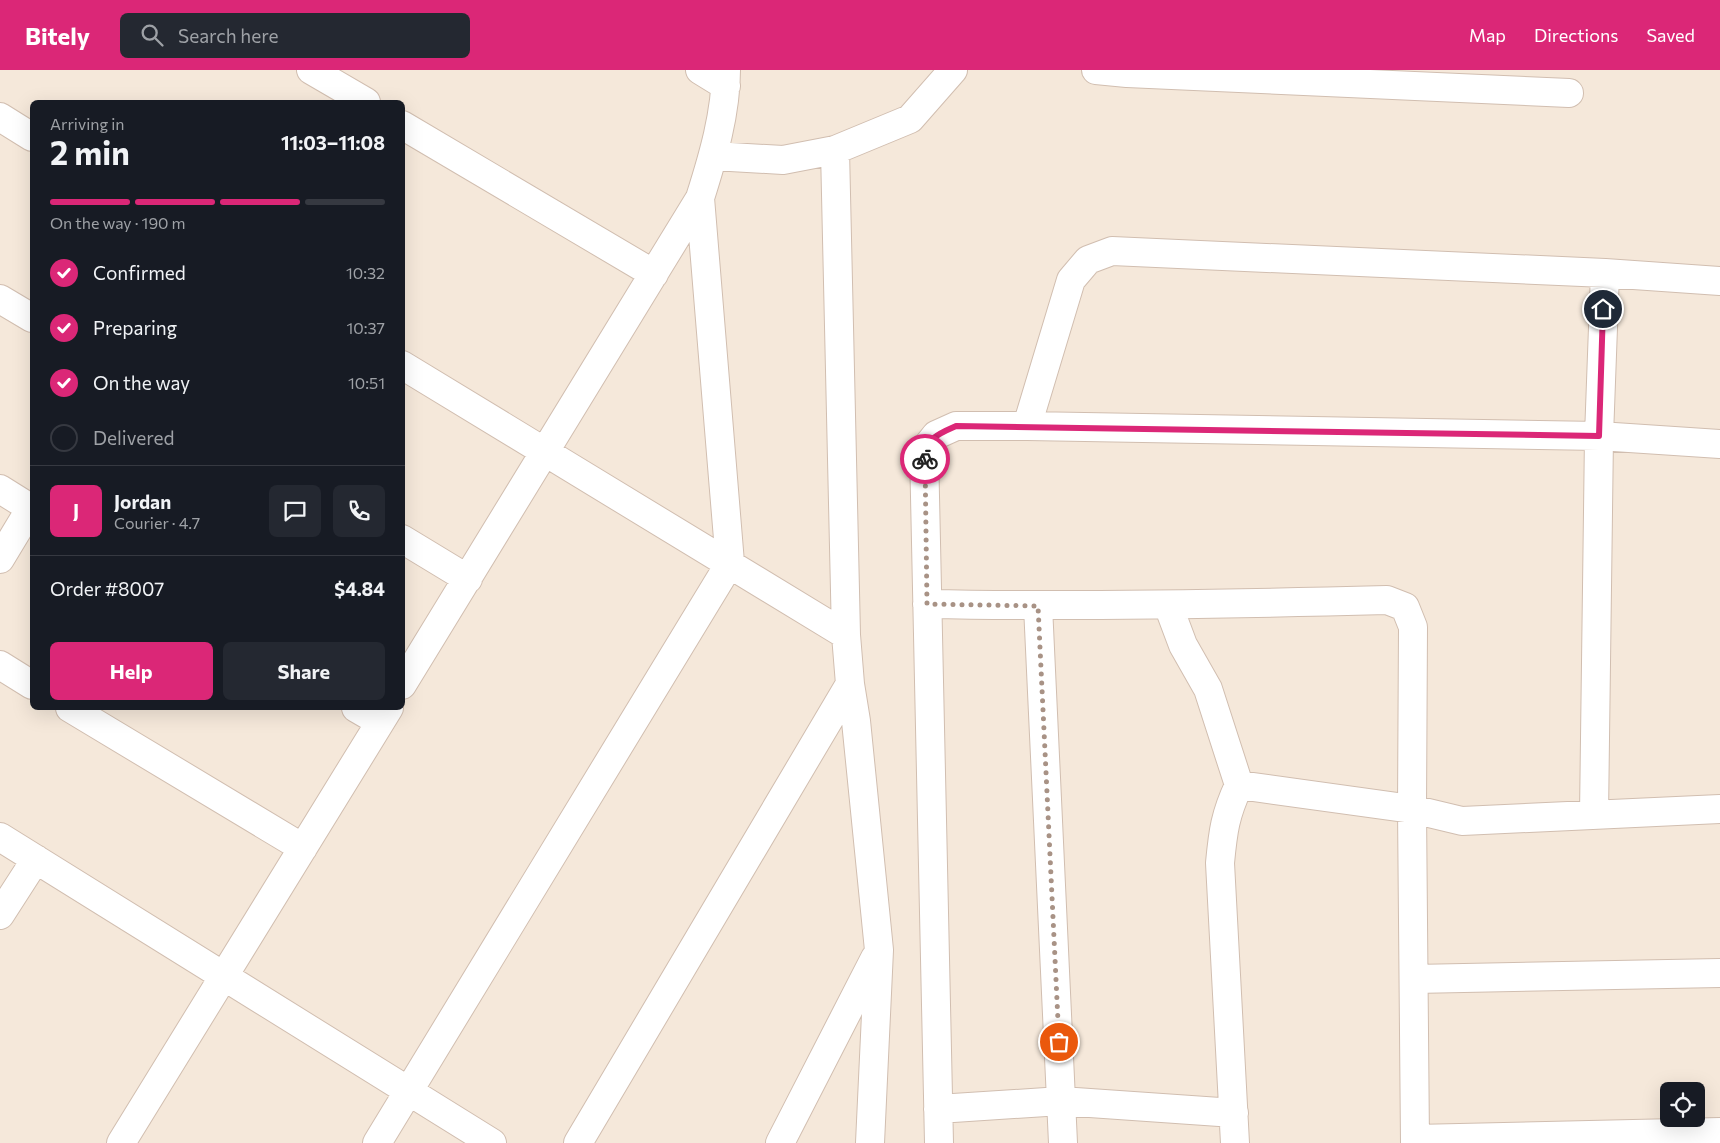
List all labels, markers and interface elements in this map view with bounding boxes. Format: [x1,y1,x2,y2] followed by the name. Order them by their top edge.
[120,13,470,58] search box
[25,21,90,50] text: Bitely
[138,21,166,49] icon: search
[178,24,278,47] text: Search here
[1469,24,1506,46] text: Map
[1534,24,1618,46] text: Directions
[1646,24,1695,46] text: Saved
[50,114,124,133] text: Arriving in
[281,131,385,154] text: 11:03–11:08
[50,132,130,172] text: 2 min
[50,213,186,232] text: On the way · 190 m
[50,259,78,287] icon: check
[93,261,186,284] text: Confirmed
[346,263,385,282] text: 10:32
[1582,288,1624,330] pin
[1589,295,1617,323] icon: home
[50,314,78,342] icon: check
[93,316,177,339] text: Preparing
[346,318,385,337] text: 10:37
[50,369,78,397] icon: check
[93,371,190,394] text: On the way
[348,373,385,392] text: 10:51
[93,426,174,449] text: Delivered
[900,434,950,484] courier
[911,445,939,473] icon: bike
[269,485,321,537] button: chat
[333,485,385,537] button: phone
[114,490,171,513] text: Jordan
[73,499,79,522] text: J
[114,513,200,532] text: Courier · 4.7
[50,577,164,600] text: Order #8007
[334,577,385,600] text: $4.84
[50,642,213,700] button: Help
[223,642,385,700] button: Share
[1038,1021,1080,1063] pin
[1045,1028,1073,1056] icon: bag
[1660,1082,1705,1127] map controls
[1660,1082,1705,1127] button: locate

